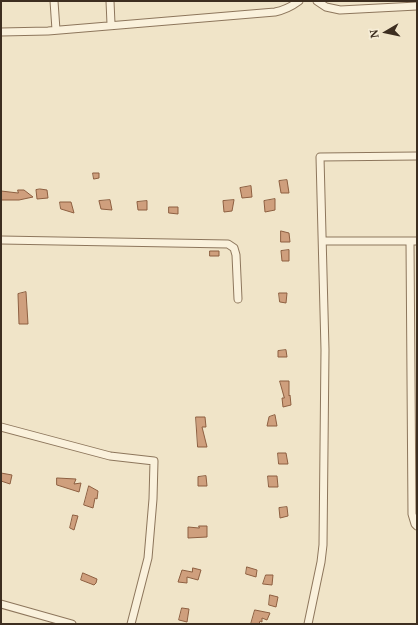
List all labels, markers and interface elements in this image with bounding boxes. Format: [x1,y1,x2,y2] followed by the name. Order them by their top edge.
[366,12,406,52] north arrow
[366,29,382,39] text: N

